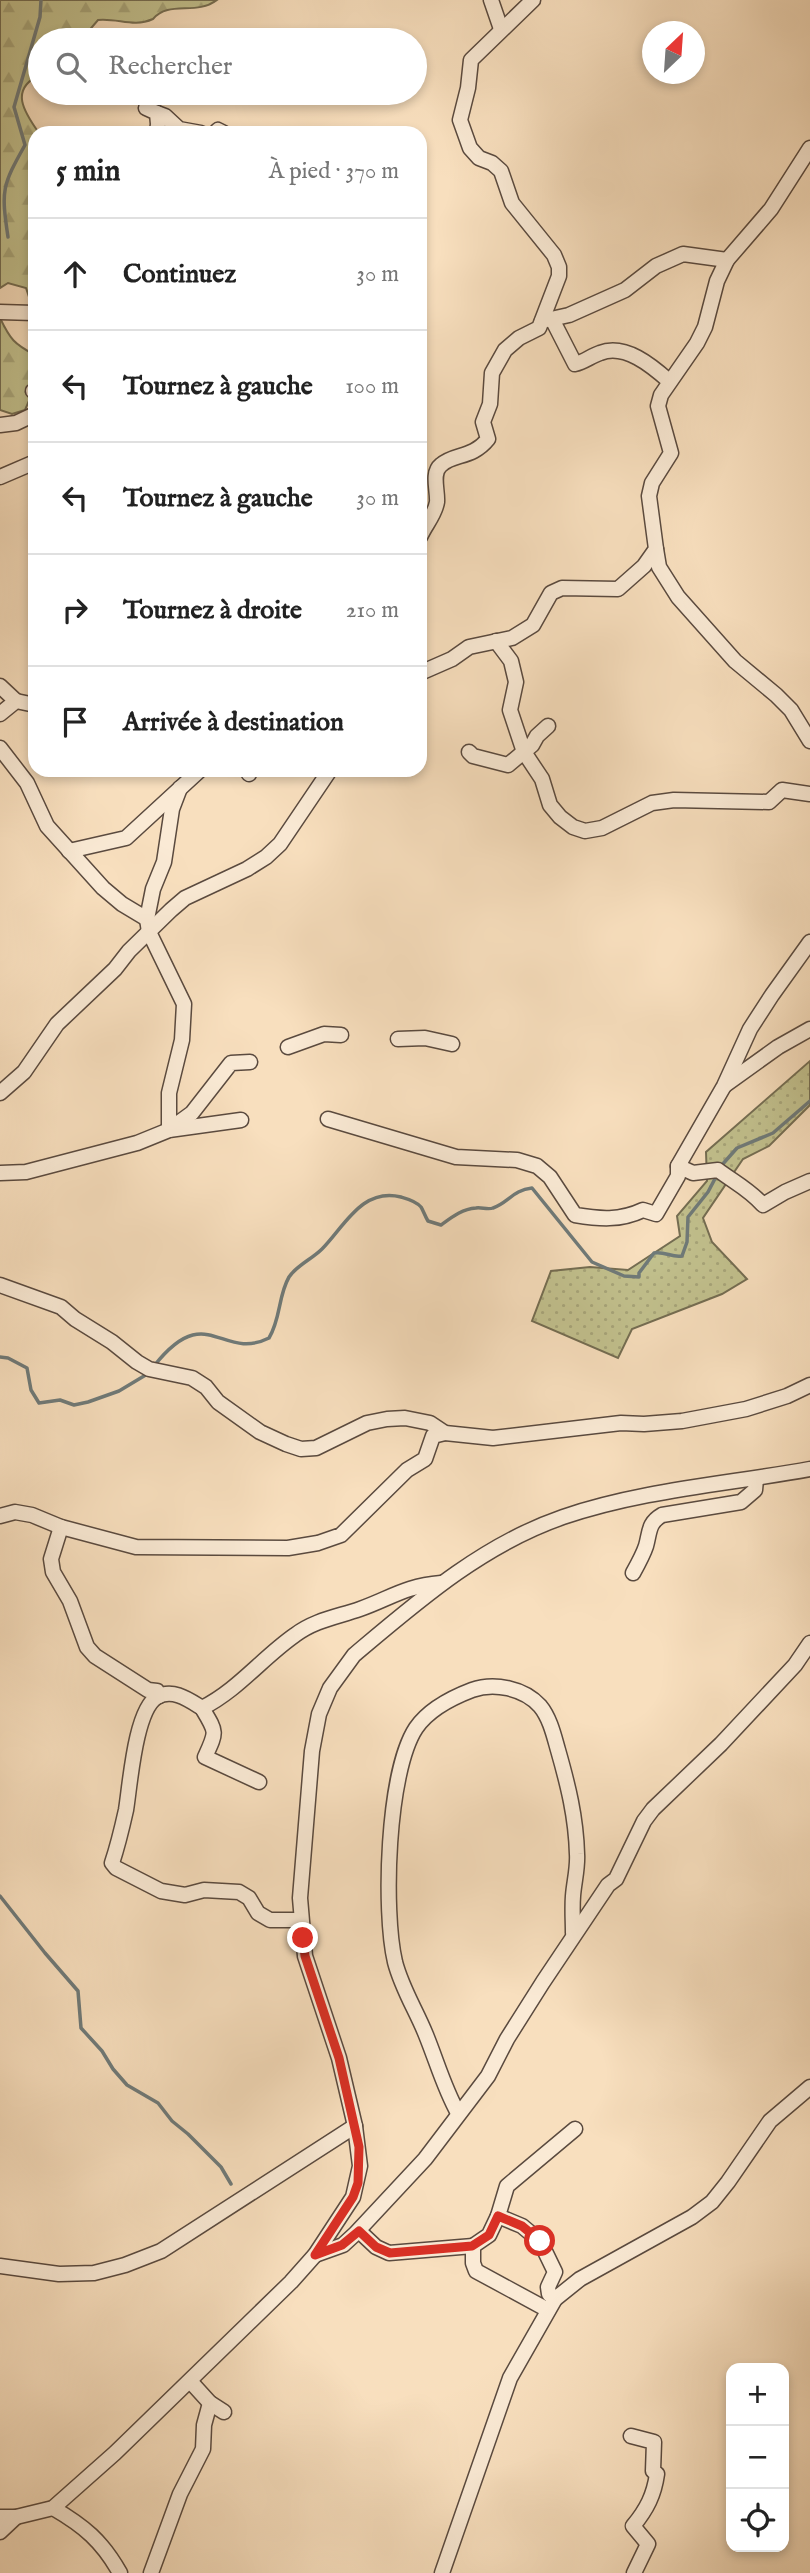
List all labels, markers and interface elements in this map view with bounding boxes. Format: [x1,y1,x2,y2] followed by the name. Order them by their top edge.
[642,21,705,84] north arrow
[28,28,427,105] search box
[52,48,90,86] icon: search
[108,50,232,83] text: Rechercher
[56,153,121,191] text: 5 min
[269,157,399,186] text: À pied · 370 m
[56,255,94,293] icon: ahead
[123,258,236,291] text: Continuez
[356,260,399,289] text: 30 m
[56,367,94,405] icon: left
[123,370,313,403] text: Tournez à gauche
[345,372,399,401] text: 100 m
[56,479,94,517] icon: left
[123,482,313,515] text: Tournez à gauche
[356,484,399,513] text: 30 m
[56,591,94,629] icon: right
[123,594,302,627] text: Tournez à droite
[346,596,399,625] text: 210 m
[56,703,94,741] icon: arrive
[123,706,344,739] text: Arrivée à destination
[287,1922,318,1953] route end
[524,2225,555,2256] route start
[726,2363,789,2552] map controls
[726,2363,789,2426] button: +
[726,2426,789,2489] button: −
[726,2489,789,2552] button: locate

